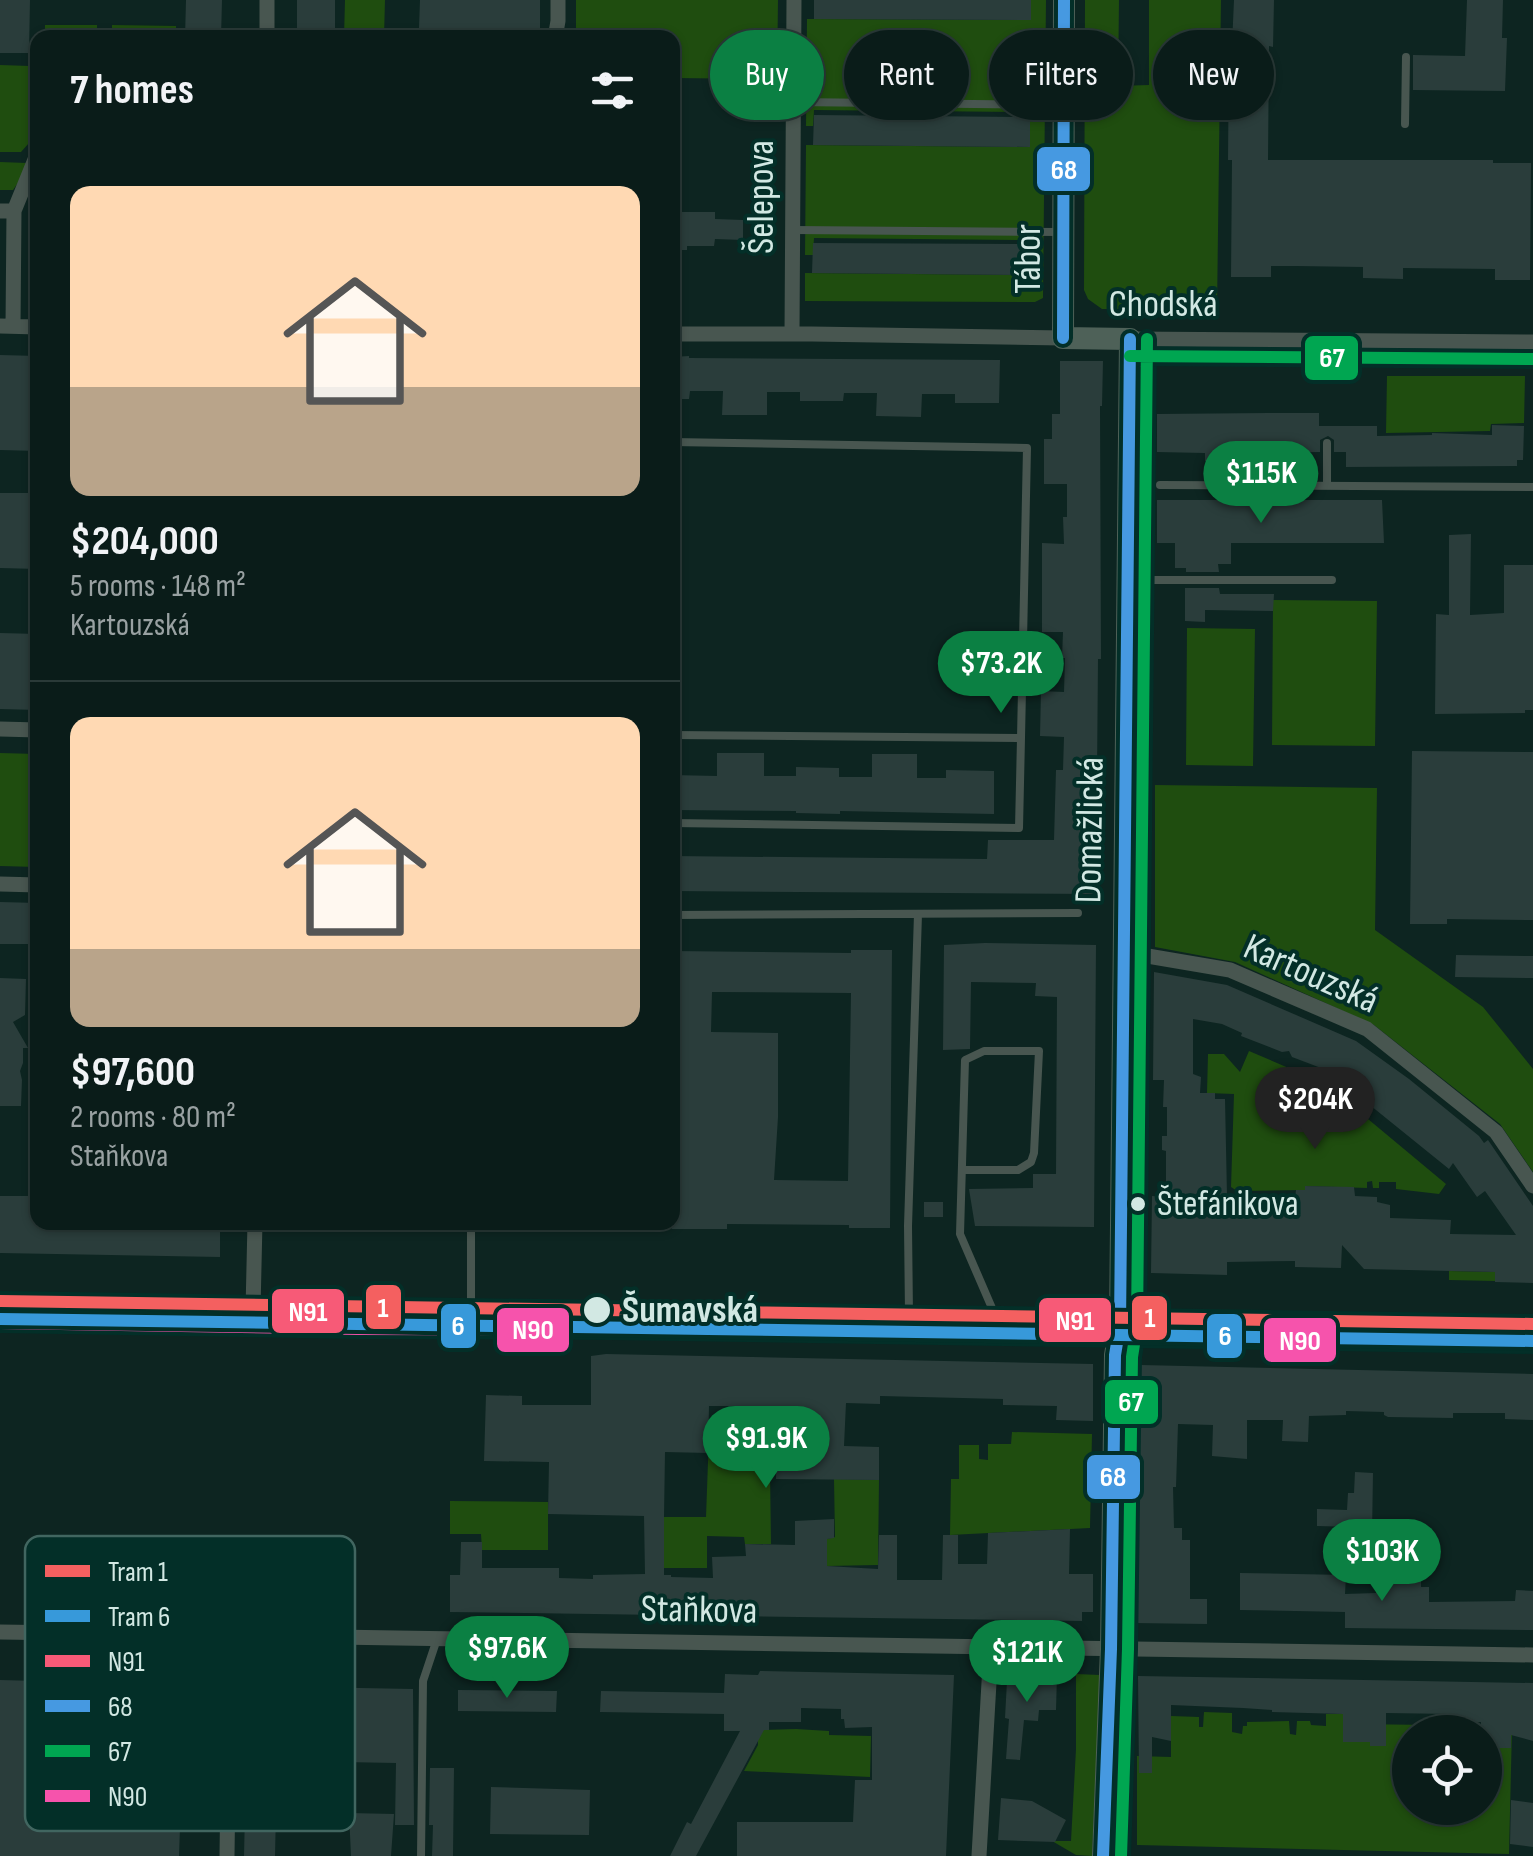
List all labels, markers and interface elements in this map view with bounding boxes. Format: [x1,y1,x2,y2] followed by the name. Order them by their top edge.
[710,30,824,120] chip: Buy
[844,30,969,120] chip: Rent
[989,30,1133,120] chip: Filters
[1153,30,1274,120] chip: New
[585,63,640,118] icon: filters
[70,65,194,116] text: 7 homes
[739,140,784,254] street label: Šelepova
[1035,145,1092,193] line badge: 68
[1051,154,1077,187] text: 68
[1006,224,1051,294] street label: Tábor
[265,251,445,431] icon: home
[1108,282,1218,327] street label: Chodská
[1303,334,1360,382] line badge: 67
[1319,342,1345,375] text: 67
[1191,441,1331,526] pin: $115K
[1225,454,1297,493] text: $115K
[70,516,219,567] text: $204,000
[70,567,246,606] text: 5 rooms · 148 m²
[70,606,190,645] text: Kartouzská
[920,631,1082,716] pin: $73.2K
[960,644,1042,683] text: $73.2K
[1066,756,1114,904] street label: Domažlická
[265,782,445,962] icon: home
[1237,924,1385,1024] street label: Kartouzská
[70,1047,195,1098] text: $97,600
[1245,1067,1385,1152] pin: $204K
[1277,1080,1353,1119] text: $204K
[70,1098,236,1137] text: 2 rooms · 80 m²
[70,1137,168,1176] text: Staňkova
[1157,1183,1299,1226] place label: Štefánikova
[1128,1194,1148,1214] marker: Štefánikova
[364,1283,403,1331] line badge: 1
[270,1287,346,1335] line badge: N91
[622,1288,758,1333] place label: Šumavská
[378,1292,389,1325] text: 1
[581,1294,613,1326] marker: Šumavská
[1130,1294,1169,1342] line badge: 1
[288,1296,328,1329] text: N91
[1037,1296,1113,1344] line badge: N91
[439,1302,478,1350] line badge: 6
[1145,1302,1156,1335] text: 1
[1055,1305,1095,1338] text: N91
[495,1306,571,1354] line badge: N90
[451,1310,465,1343] text: 6
[1205,1312,1244,1360] line badge: 6
[512,1314,554,1347] text: N90
[1262,1316,1338,1364] line badge: N90
[1218,1320,1232,1353] text: 6
[1279,1325,1321,1358] text: N90
[1103,1378,1160,1426] line badge: 67
[1118,1386,1144,1419] text: 67
[685,1406,847,1491] pin: $91.9K
[725,1419,807,1458] text: $91.9K
[1085,1453,1142,1501] line badge: 68
[1100,1461,1126,1494] text: 68
[1312,1519,1452,1604] pin: $103K
[1345,1532,1419,1571] text: $103K
[25,1536,355,1831] legend
[108,1556,168,1589] text: Tram 1
[640,1586,758,1634] street label: Staňkova
[108,1601,170,1634] text: Tram 6
[426,1616,588,1701] pin: $97.6K
[957,1620,1097,1705] pin: $121K
[467,1629,547,1668] text: $97.6K
[991,1633,1063,1672] text: $121K
[108,1646,145,1679] text: N91
[108,1691,133,1724] text: 68
[1392,1715,1502,1825] map controls
[1392,1715,1502,1825] button: locate
[108,1736,131,1769] text: 67
[108,1781,147,1814] text: N90

